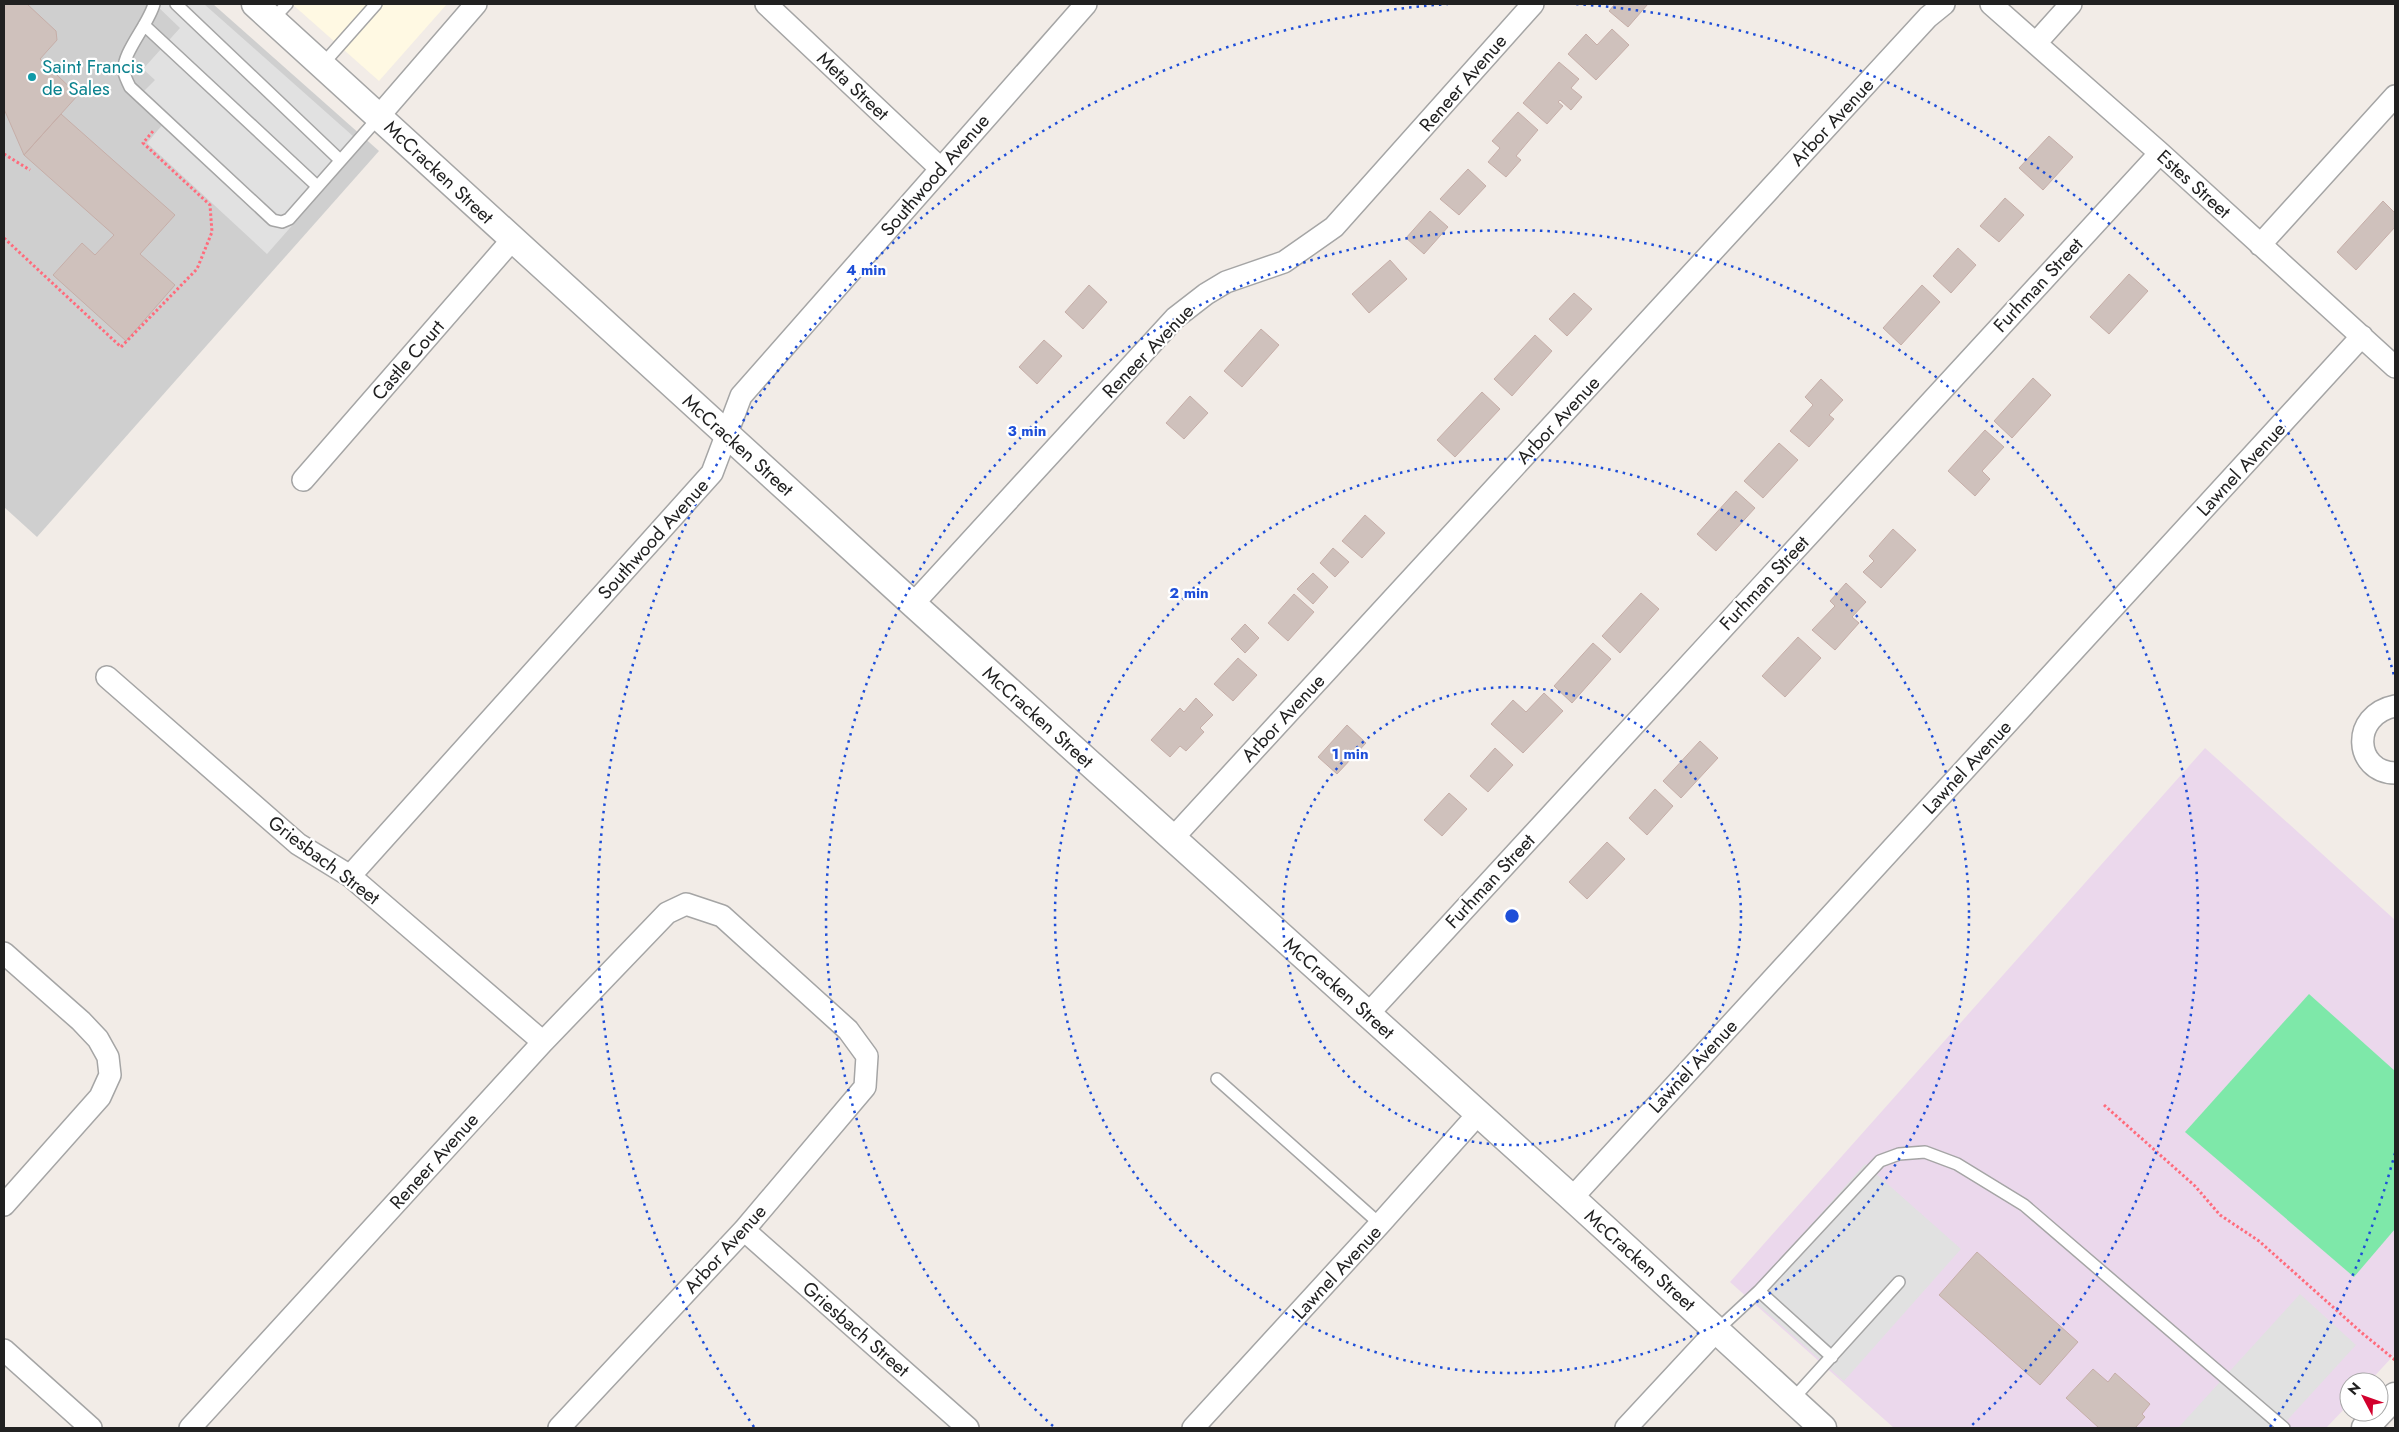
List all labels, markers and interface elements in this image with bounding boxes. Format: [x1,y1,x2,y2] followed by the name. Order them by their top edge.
[1413,28,1513,138] street label: Reneer Avenue
[811,45,895,127] street label: Meta Street
[42,53,143,102] place label: Saint Francis de Sales
[26,71,38,83] marker: Saint Francis de Sales
[1784,72,1880,172] street label: Arbor Avenue
[874,108,996,242] street label: Southwood Avenue
[378,114,500,230] street label: McCracken Street
[2151,143,2237,225] street label: Estes Street
[1987,231,2089,338] street label: Furhman Street
[846,259,886,281] text: 4 min
[1096,298,1200,404] street label: Reneer Avenue
[365,314,451,406] street label: Castle Court
[1510,370,1606,470] street label: Arbor Avenue
[677,388,800,503] street label: McCracken Street
[2190,416,2292,522] street label: Lawnel Avenue
[1008,420,1046,442] text: 3 min
[591,472,715,605] street label: Southwood Avenue
[1713,529,1815,636] street label: Furhman Street
[1169,582,1209,604] text: 2 min
[977,660,1100,775] street label: McCracken Street
[1235,668,1331,768] street label: Arbor Avenue
[1916,714,2018,820] street label: Lawnel Avenue
[1331,743,1369,765] text: 1 min
[262,809,386,911] street label: Griesbach Street
[1439,827,1541,934] street label: Furhman Street
[1503,907,1521,925] centre of rings
[1278,931,1401,1046] street label: McCracken Street
[1642,1013,1744,1119] street label: Lawnel Avenue
[383,1107,485,1215] street label: Reneer Avenue
[678,1198,773,1300] street label: Arbor Avenue
[1579,1203,1702,1318] street label: McCracken Street
[1286,1219,1388,1325] street label: Lawnel Avenue
[797,1275,916,1383] street label: Griesbach Street
[2339,1372,2389,1422] north arrow
[2343,1378,2365,1399] text: N

